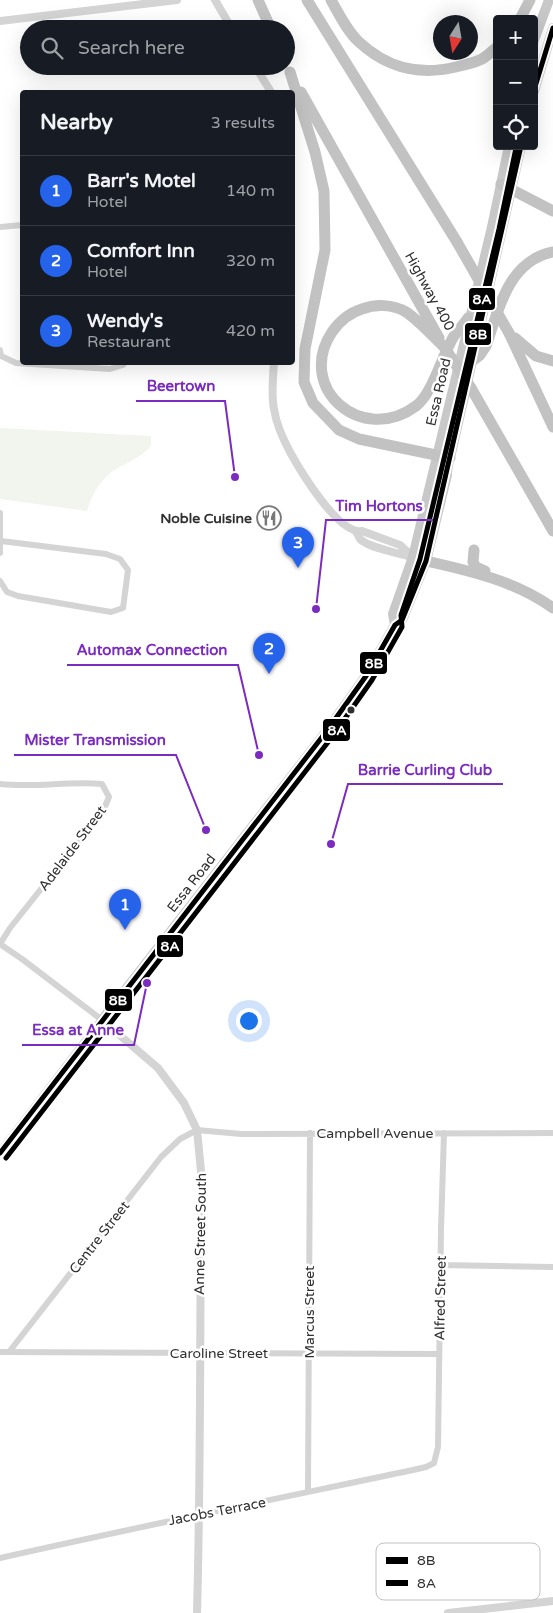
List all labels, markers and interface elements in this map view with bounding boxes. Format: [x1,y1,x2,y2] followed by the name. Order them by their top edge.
[433,15,478,60] north arrow
[493,15,538,150] map controls
[493,15,538,60] button: +
[20,20,295,75] search box
[38,34,66,62] icon: search
[78,37,185,59] text: Search here
[493,60,538,105] button: −
[493,105,538,150] button: locate
[40,110,113,135] text: Nearby
[211,113,275,133] text: 3 results
[87,170,196,192] text: Barr's Motel
[51,181,61,201] text: 1
[226,181,275,201] text: 140 m
[87,192,128,212] text: Hotel
[87,240,195,262] text: Comfort Inn
[401,249,458,334] street label: Highway 400
[51,251,61,271] text: 2
[226,251,275,271] text: 320 m
[87,262,128,282] text: Hotel
[468,287,496,311] line badge: 8A
[472,291,492,308] text: 8A
[87,310,163,332] text: Wendy's
[51,321,61,341] text: 3
[226,321,275,341] text: 420 m
[464,322,492,346] line badge: 8B
[469,326,488,343] text: 8B
[87,332,171,352] text: Restaurant
[422,357,455,428] street label: Essa Road
[136,371,225,401] callout: Beertown
[147,377,215,395] text: Beertown
[326,490,433,520] callout: Tim Hortons
[334,497,423,515] text: Tim Hortons
[256,505,282,531] restaurant icon: Noble Cuisine
[160,510,252,527] place label: Noble Cuisine
[282,527,314,568] pin: 3
[253,633,285,674] pin: 2
[67,635,238,665] callout: Automax Connection
[77,641,227,659] text: Automax Connection
[359,651,388,675] line badge: 8B
[365,655,384,672] text: 8B
[346,705,356,715] unlabelled marker
[322,718,351,742] line badge: 8A
[327,722,347,739] text: 8A
[14,725,176,755] callout: Mister Transmission
[24,731,166,749] text: Mister Transmission
[348,754,503,784] callout: Barrie Curling Club
[358,761,493,780] text: Barrie Curling Club
[35,802,110,894] street label: Adelaide Street
[163,851,219,916] street label: Essa Road
[109,889,141,930] pin: 1
[156,934,184,958] line badge: 8A
[160,938,180,955] text: 8A
[104,988,133,1012] line badge: 8B
[109,992,128,1009] text: 8B
[236,1008,262,1034] your location
[22,1015,134,1045] callout: Essa at Anne
[32,1021,124,1039] text: Essa at Anne
[317,1125,433,1142] street label: Campbell Avenue
[191,1173,210,1295] street label: Anne Street South
[66,1197,134,1277] street label: Centre Street
[431,1255,450,1341] street label: Alfred Street
[301,1265,318,1358] street label: Marcus Street
[170,1345,269,1362] street label: Caroline Street
[167,1494,267,1529] street label: Jacobs Terrace
[376,1543,540,1600] legend
[417,1552,436,1569] text: 8B
[417,1575,436,1592] text: 8A

